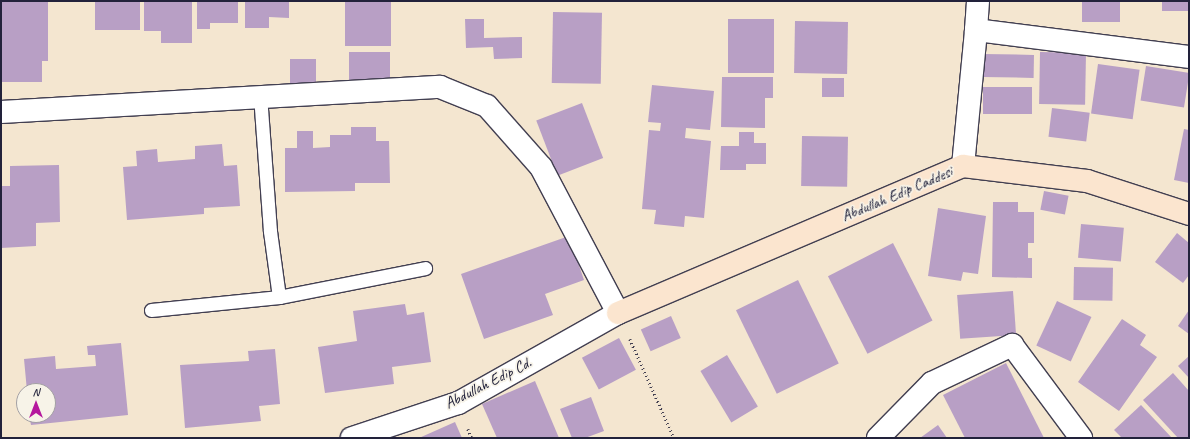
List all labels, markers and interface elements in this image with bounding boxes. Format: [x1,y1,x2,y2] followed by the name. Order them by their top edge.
[839,162,955,226] street label: Abdullah Edip Caddesi
[441,353,535,413] street label: Abdullah Edip Cd.
[16,383,56,423] north arrow
[33,385,39,399] text: N

